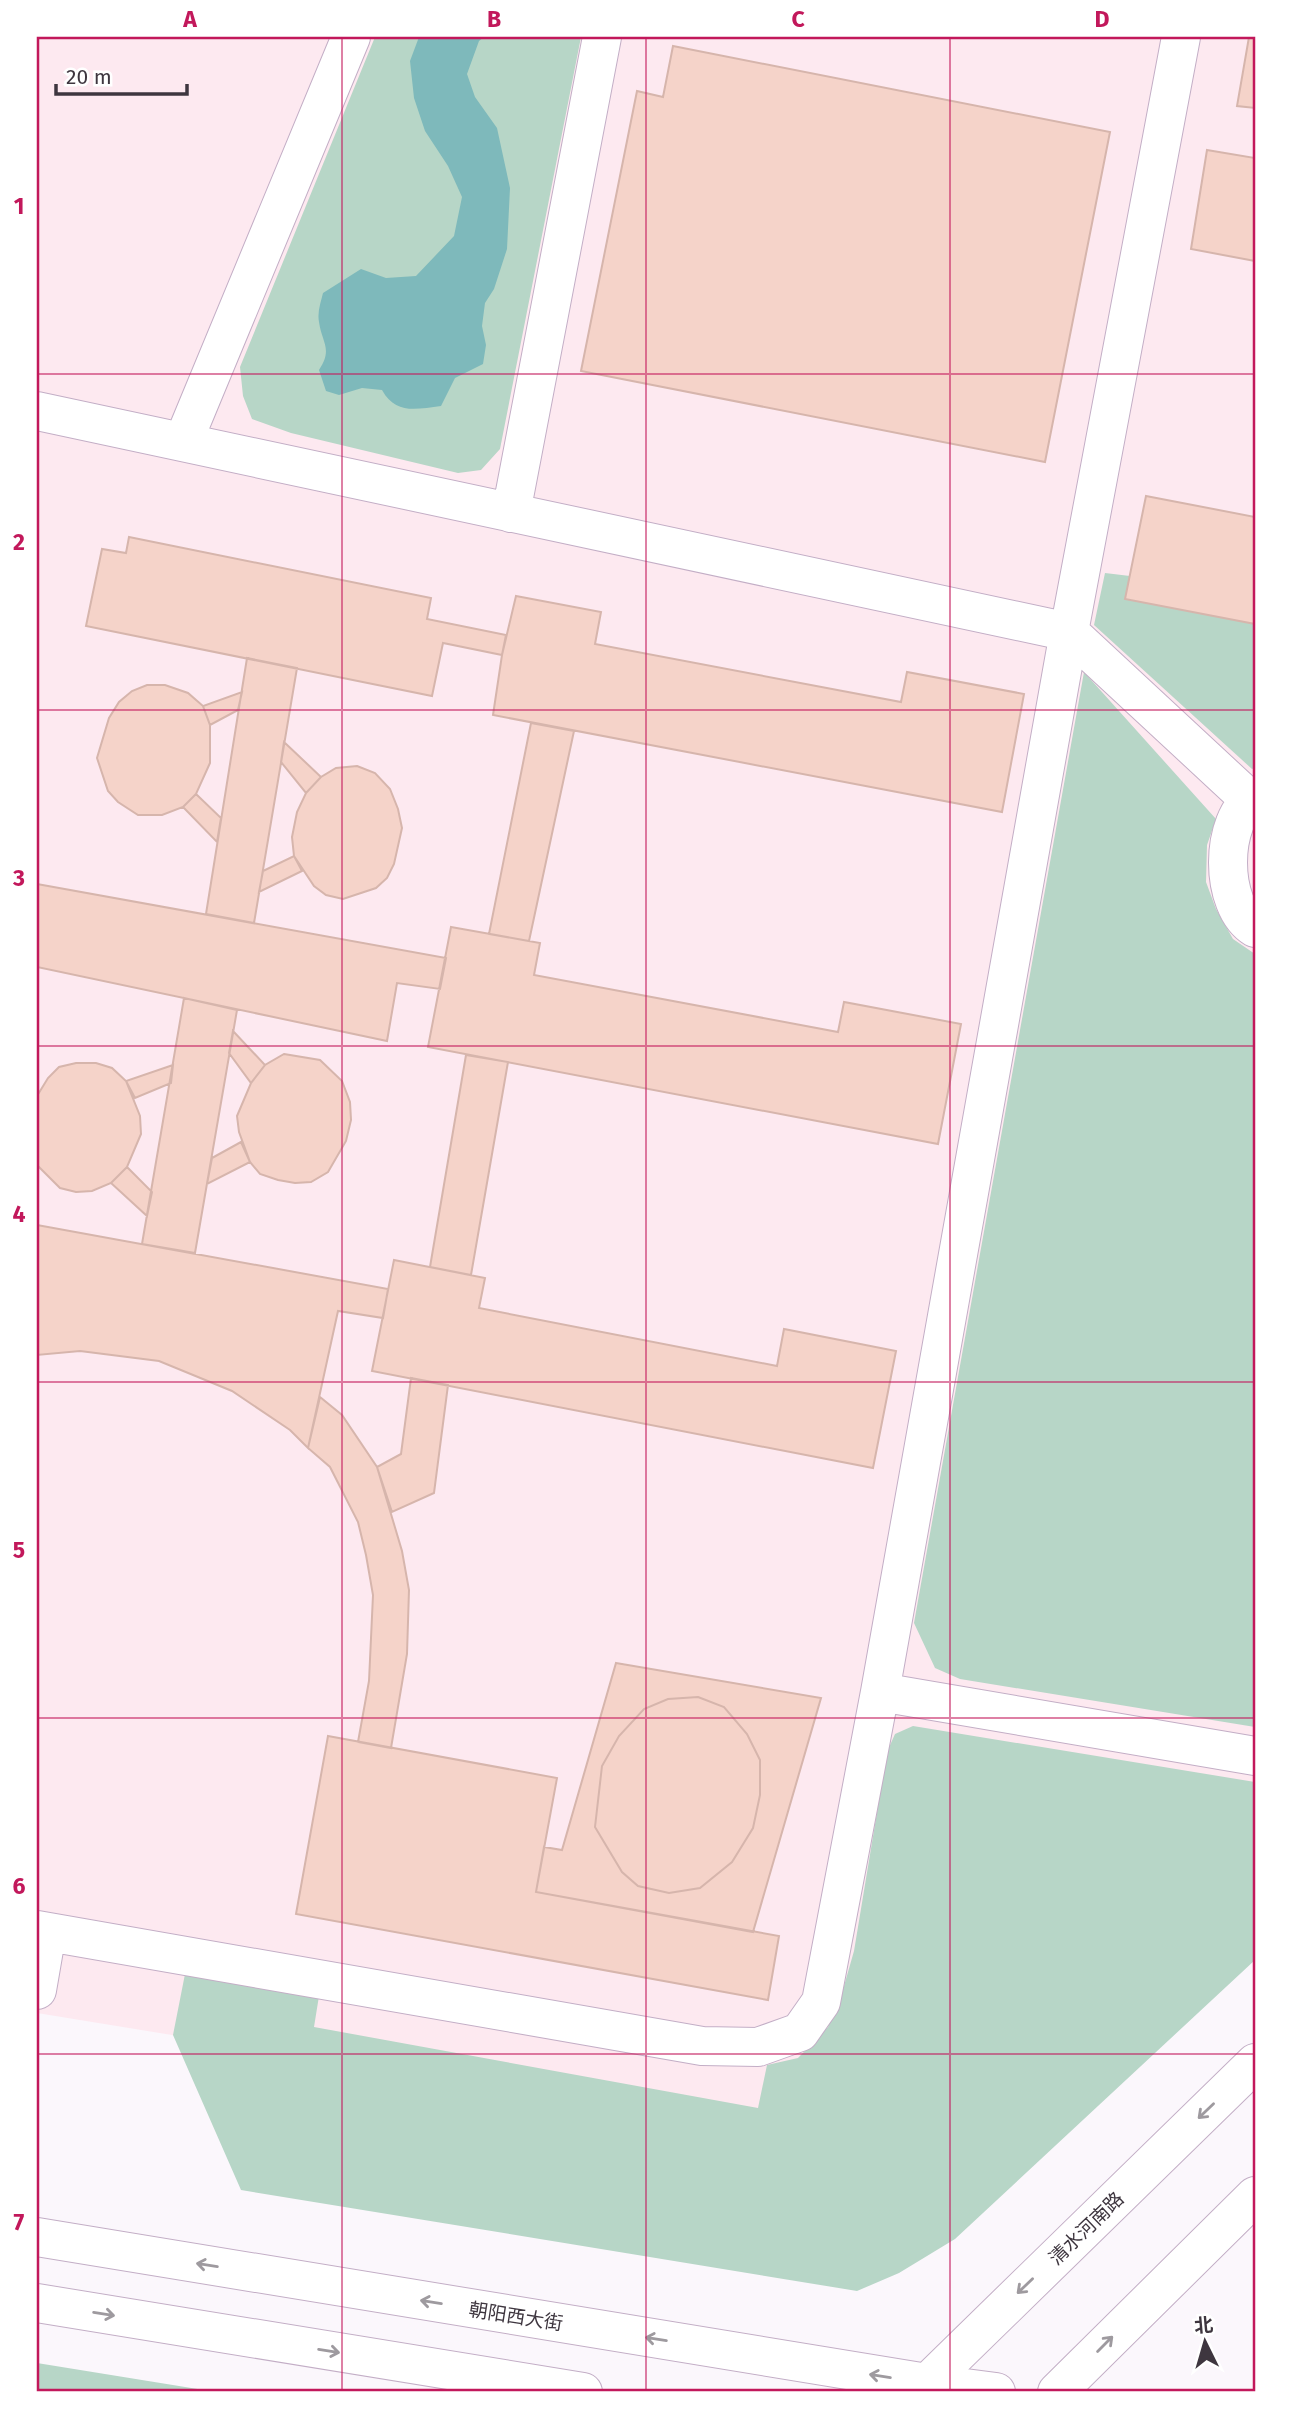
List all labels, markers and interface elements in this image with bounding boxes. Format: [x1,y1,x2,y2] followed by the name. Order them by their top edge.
[182,5,197,33] text: A
[487,5,501,33] text: B
[791,5,805,33] text: C
[1095,5,1110,33] text: D
[56,52,187,96] scale bar
[66,64,112,90] text: 20 m
[14,192,24,220] text: 1
[13,528,25,556] text: 2
[12,864,25,892] text: 3
[13,1200,26,1228] text: 4
[13,1536,25,1564] text: 5
[13,1872,26,1900] text: 6
[1198,2102,1215,2119] one-way arrow
[1044,2187,1129,2270] street label: 清水河南路
[14,2208,25,2236] text: 7
[196,2258,219,2271] one-way arrow
[1017,2278,1034,2295] one-way arrow
[420,2295,443,2308] one-way arrow
[467,2298,565,2335] street label: 朝阳西大街
[1170,2306,1240,2376] north arrow
[92,2308,115,2321] one-way arrow
[1193,2313,1214,2338] text: 北
[645,2332,668,2345] one-way arrow
[1097,2336,1114,2353] one-way arrow
[317,2345,340,2358] one-way arrow
[869,2369,892,2382] one-way arrow

